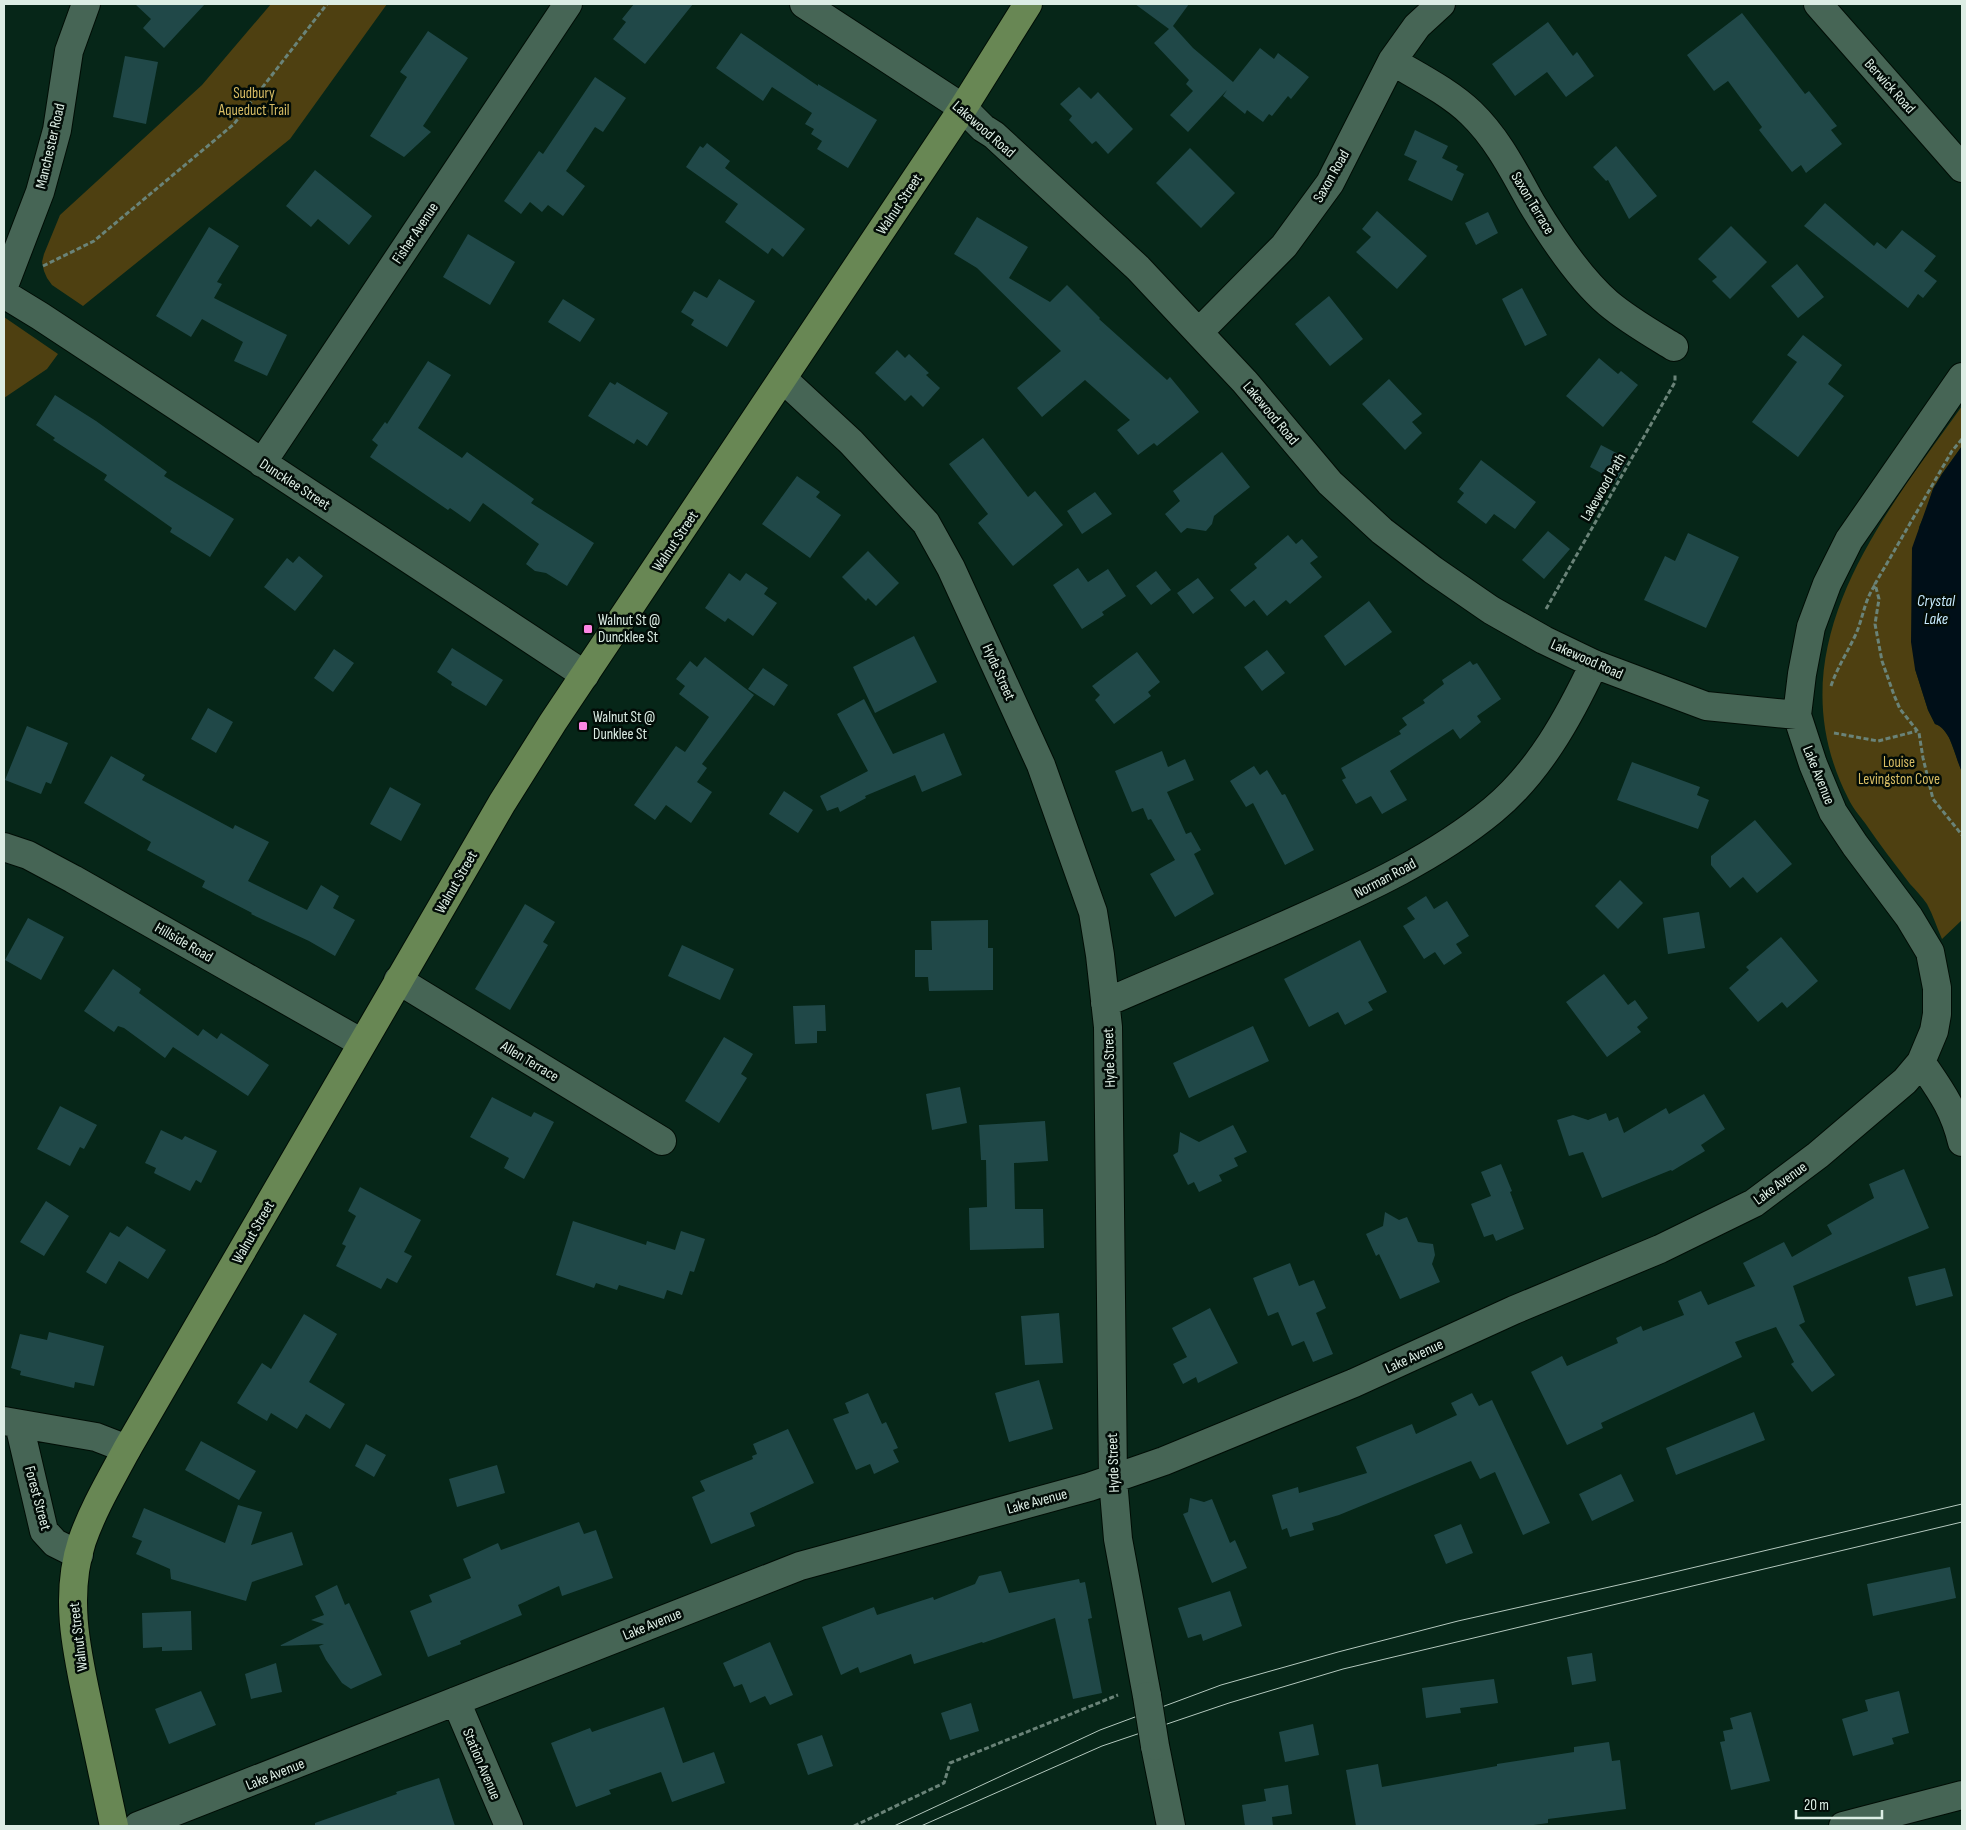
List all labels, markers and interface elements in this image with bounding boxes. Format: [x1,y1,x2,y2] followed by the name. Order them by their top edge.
[1860,55,1919,118] street label: Berwick Road
[218,84,289,120] park label: Sudbury Aqueduct Trail
[948,97,1019,162] street label: Lakewood Road
[31,102,70,191] street label: Manchester Road
[1309,147,1354,206] street label: Saxon Road
[1506,168,1559,238] street label: Saxon Terrace
[872,170,927,238] street label: Walnut Street
[388,199,443,268] street label: Fisher Avenue
[1239,378,1303,449] street label: Lakewood Road
[1576,450,1630,525] street label: Lakewood Path
[256,454,334,515] street label: Duncklee Street
[648,507,703,575] street label: Walnut Street
[1917,592,1956,629] water label: Crystal Lake
[598,611,660,647] place label: Walnut St @ Duncklee St
[582,623,594,635] marker: Walnut St @ Duncklee St
[1548,635,1626,684] street label: Lakewood Road
[978,641,1020,704] street label: Hyde Street
[593,708,655,744] place label: Walnut St @ Dunklee St
[577,720,589,732] marker: Walnut St @ Dunklee St
[1798,743,1839,807] street label: Lake Avenue
[1858,753,1940,789] park label: Louise Levingston Cove
[431,847,482,917] street label: Walnut Street
[1351,854,1419,903] street label: Norman Road
[151,918,216,967] street label: Hillside Road
[1099,1027,1120,1088] street label: Hyde Street
[496,1036,562,1086] street label: Allen Terrace
[1750,1158,1811,1209] street label: Lake Avenue
[228,1197,279,1267] street label: Walnut Street
[1382,1335,1446,1378] street label: Lake Avenue
[1103,1432,1124,1493] street label: Hyde Street
[20,1464,55,1533] street label: Forest Street
[1005,1484,1069,1519] street label: Lake Avenue
[65,1601,92,1672] street label: Walnut Street
[620,1604,684,1645] street label: Lake Avenue
[458,1726,505,1803] street label: Station Avenue
[243,1754,307,1795] street label: Lake Avenue
[1796,1788,1882,1820] scale bar
[1804,1796,1829,1815] text: 20 m

